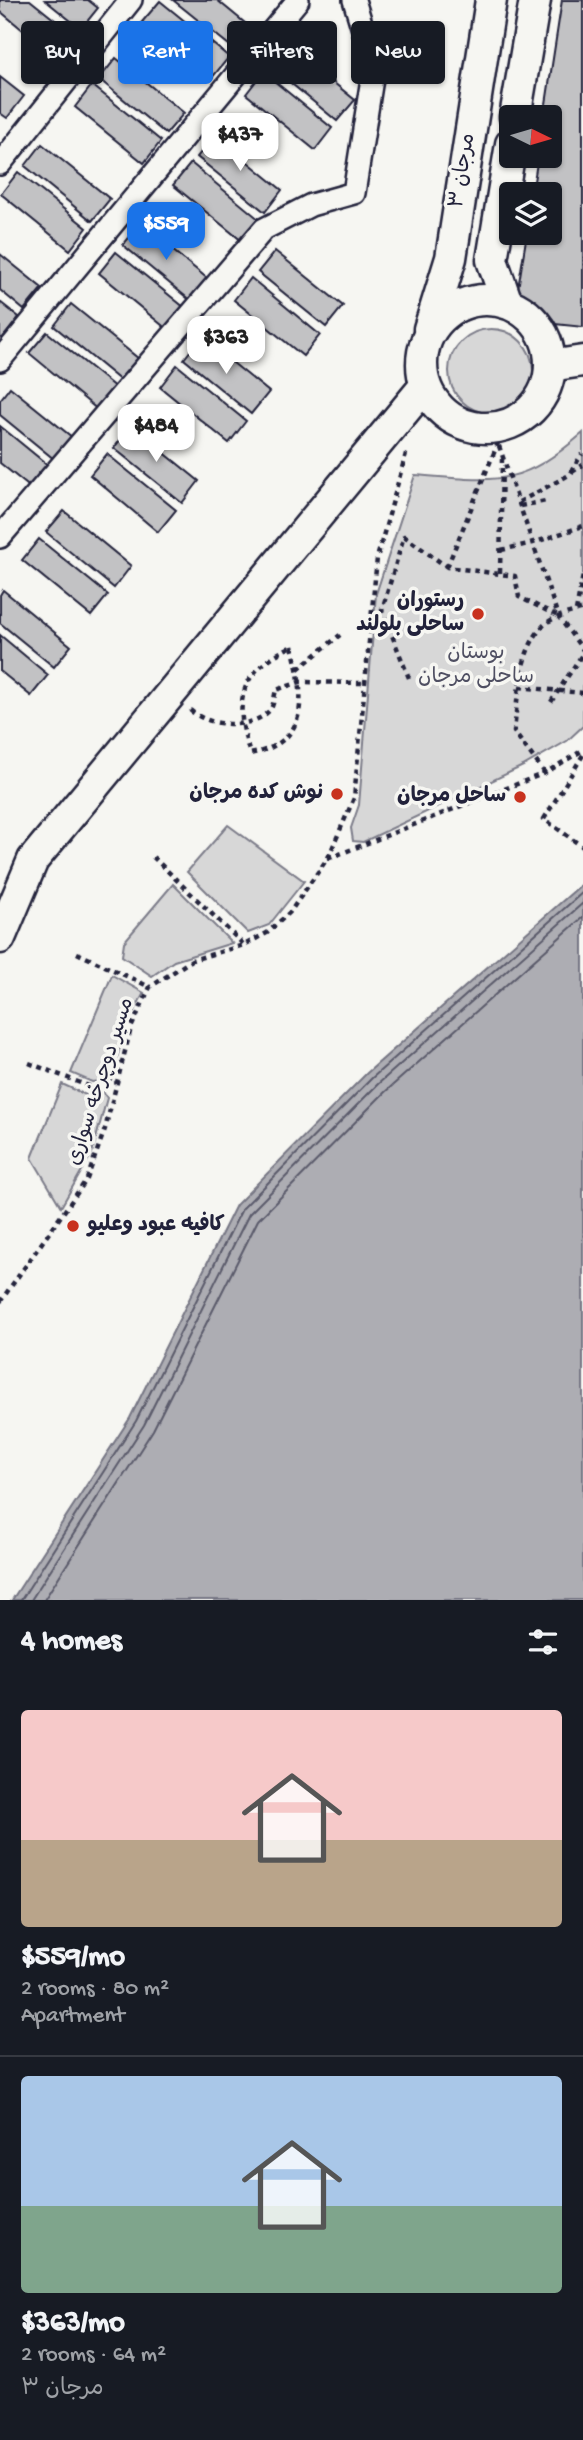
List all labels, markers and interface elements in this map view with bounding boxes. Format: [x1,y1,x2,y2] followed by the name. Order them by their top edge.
[21,21,104,84] chip: Buy
[118,21,213,84] chip: Rent
[227,21,337,84] chip: Filters
[351,21,445,84] chip: New
[499,105,562,168] north arrow
[499,105,562,245] map controls
[199,114,281,173] pin: $437
[217,122,263,149] text: $437
[446,132,482,210] street label: مرجان ۳
[499,182,562,245] button: layers
[125,202,207,262] pin: $559
[143,211,189,238] text: $559
[185,316,267,376] pin: $363
[203,325,249,352] text: $363
[115,405,197,464] pin: $484
[134,413,178,440] text: $484
[356,590,464,639] place label: رستوران ساحلی بلولند
[470,606,486,622] marker: رستوران ساحلی بلولند
[418,642,534,691] park label: بوستان ساحلی مرجان
[189,782,323,807] place label: نوش کده مرجان
[397,785,506,810] place label: ساحل مرجان
[329,786,345,802] marker: نوش کده مرجان
[512,789,528,805] marker: ساحل مرجان
[63,995,141,1169] street label: مسیر دوچرخه سواری
[86,1211,225,1239] place label: کافیه عبود وعلیو
[65,1218,81,1234] marker: کافیه عبود وعلیو
[524,1623,562,1661] icon: filters
[21,1625,122,1660] text: 4 homes
[229,1755,355,1881] icon: home
[21,1941,125,1976] text: $559/mo
[21,1976,169,2003] text: 2 rooms · 80 m²
[21,2003,125,2030] text: Apartment
[229,2122,355,2248] icon: home
[21,2307,125,2342] text: $363/mo
[21,2342,166,2369] text: 2 rooms · 64 m²
[21,2376,104,2403] text: مرجان ۳

